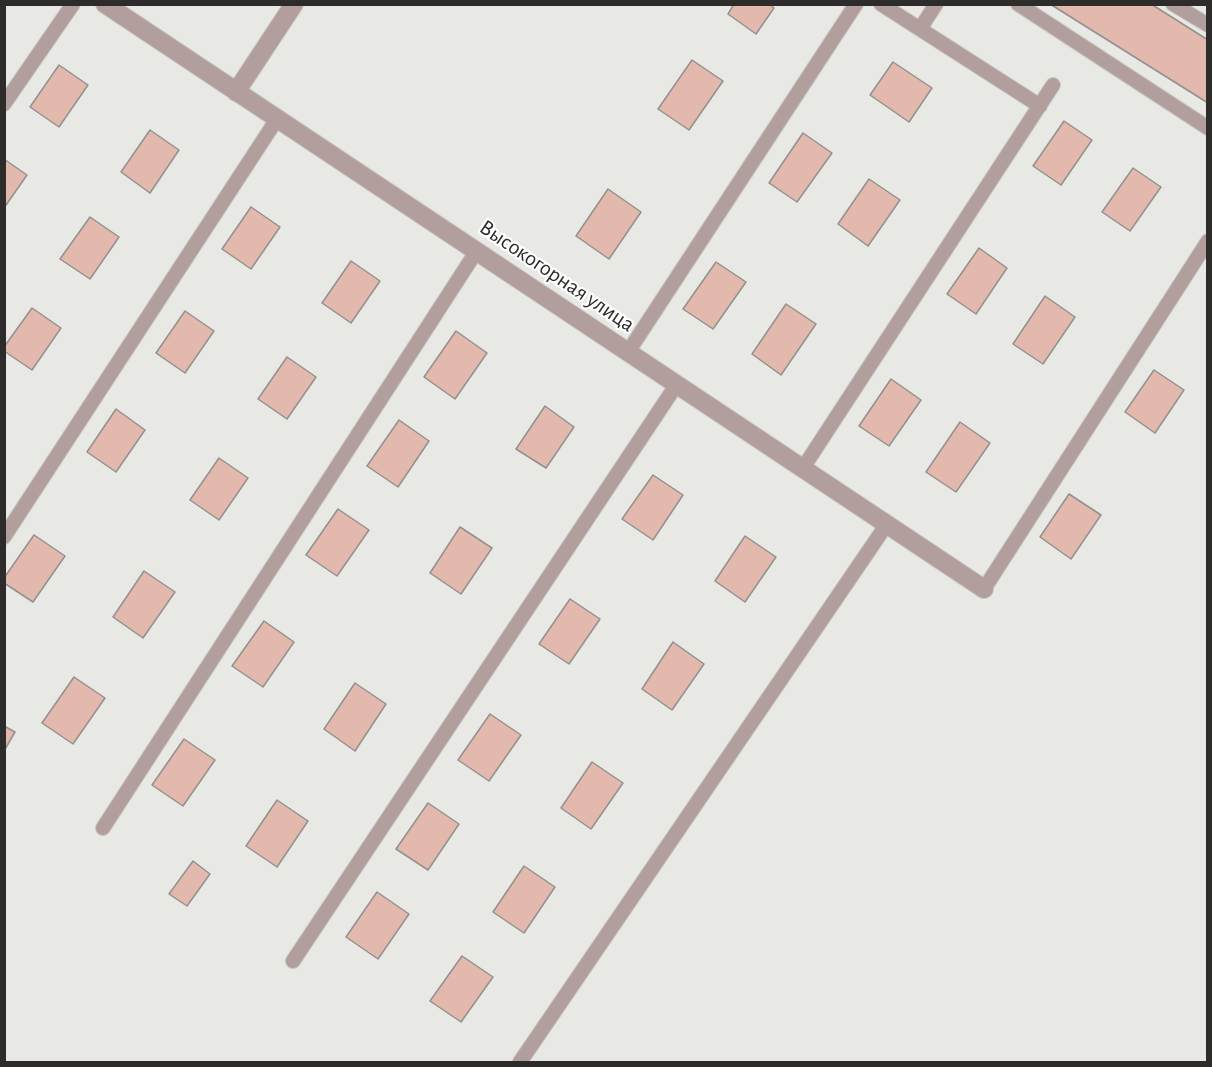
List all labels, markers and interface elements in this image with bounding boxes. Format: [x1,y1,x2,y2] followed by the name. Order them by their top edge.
[474,214,640,338] street label: Высокогорная улица

